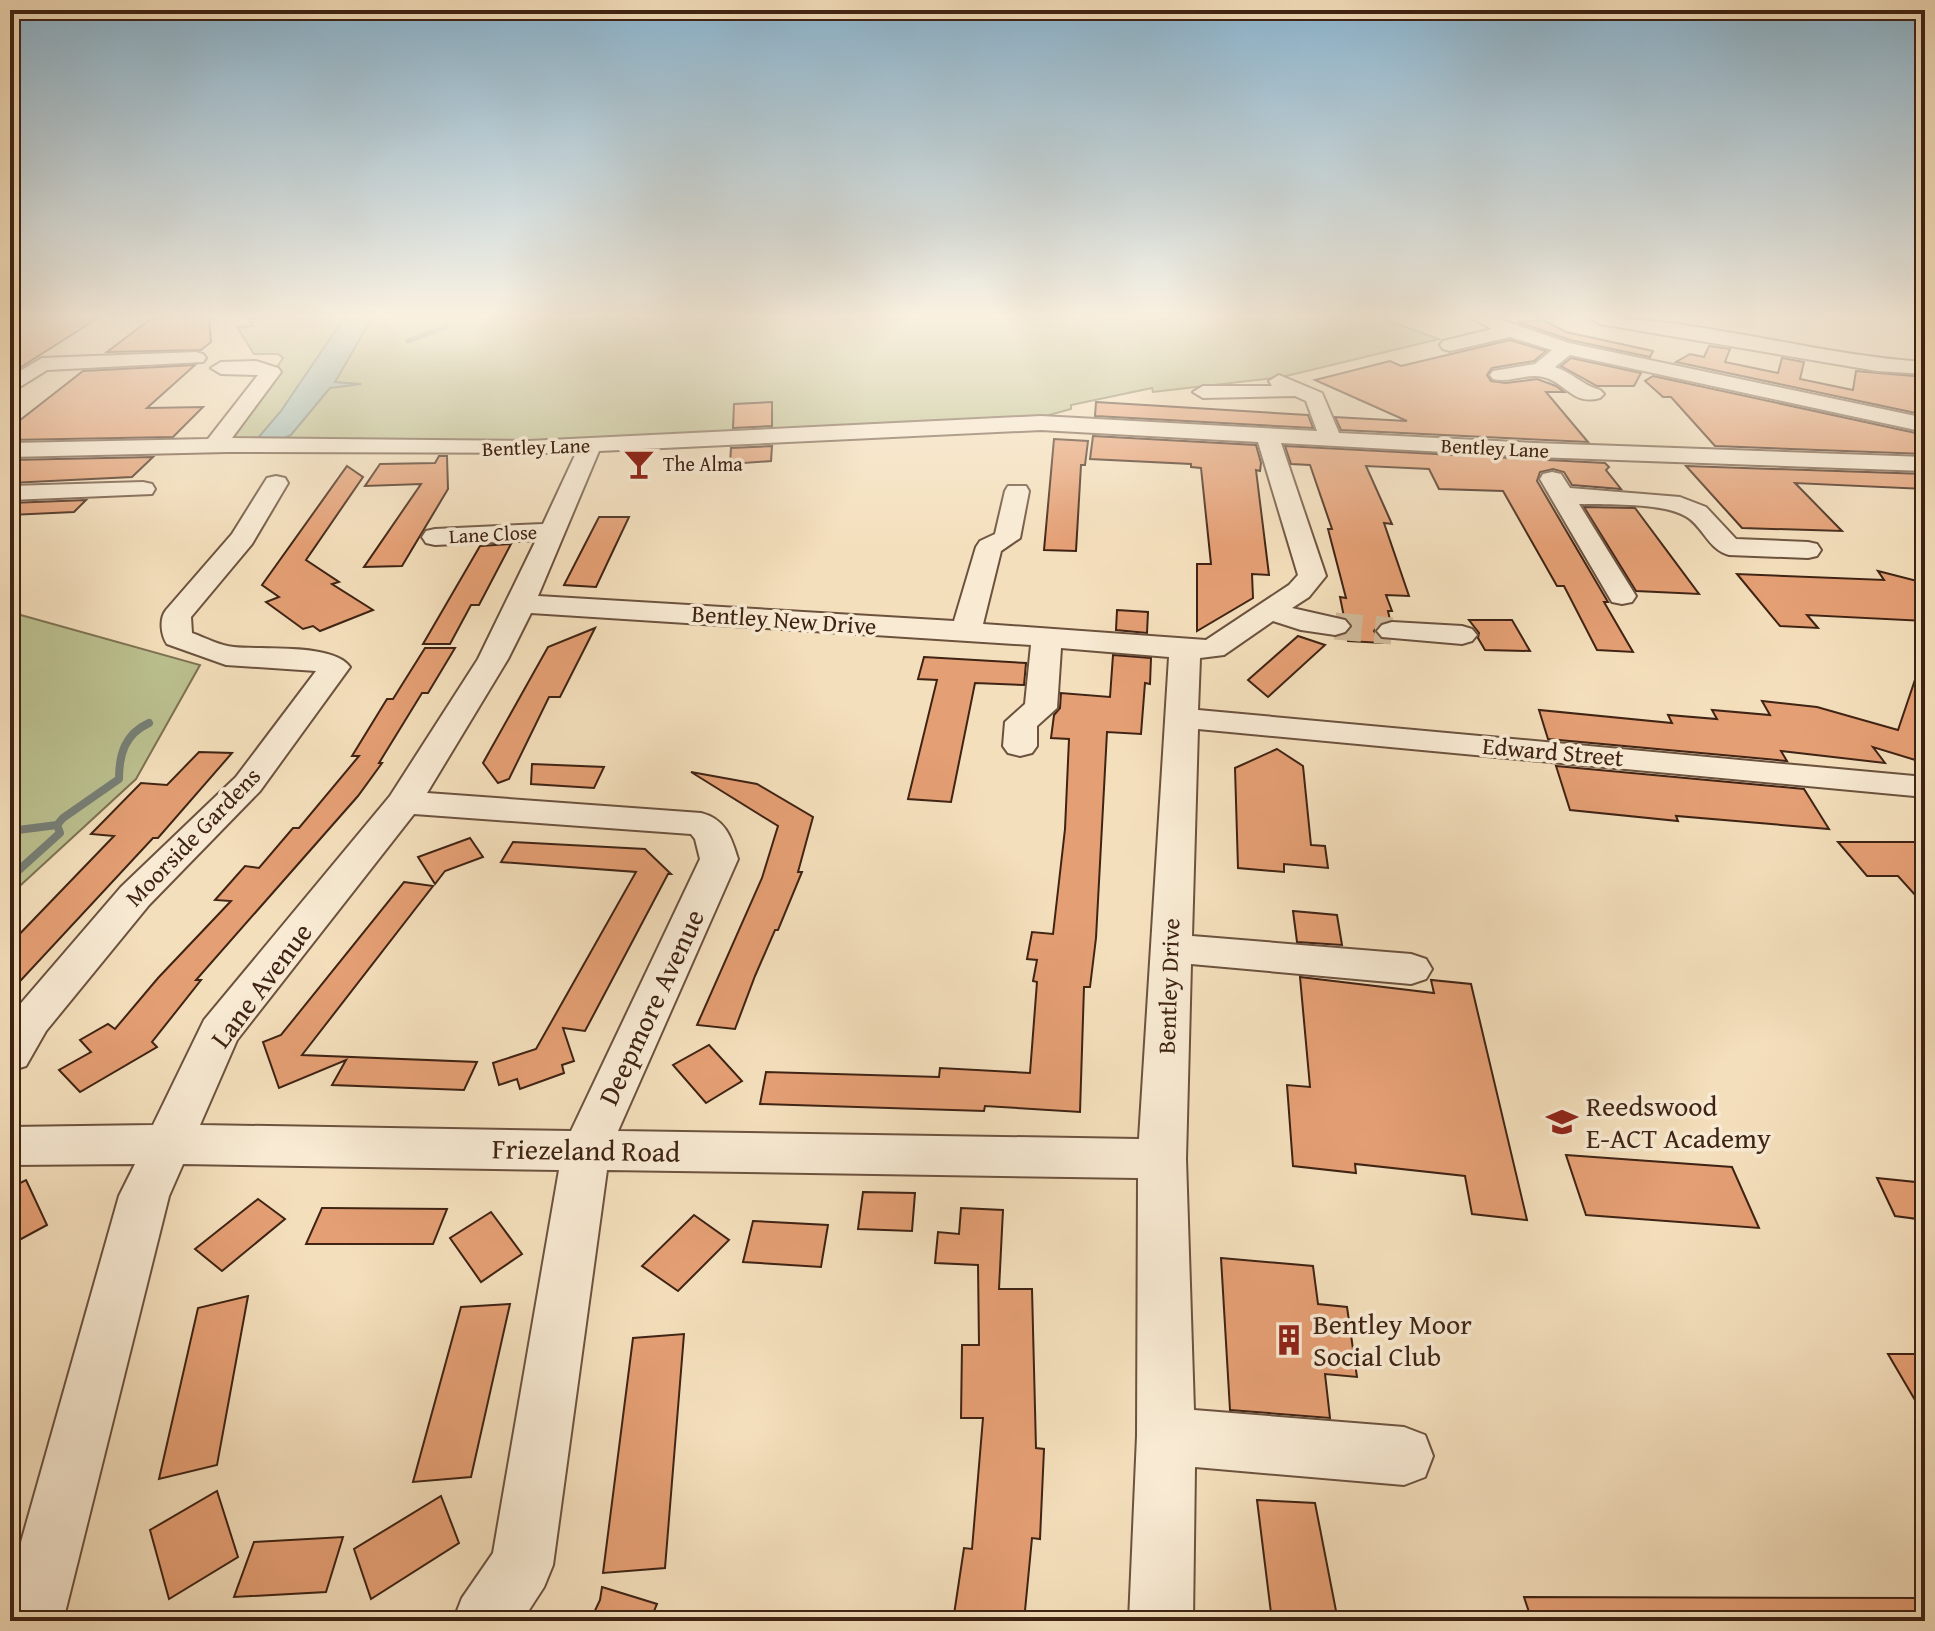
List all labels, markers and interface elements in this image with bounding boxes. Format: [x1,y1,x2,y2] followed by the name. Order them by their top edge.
[481,430,591,463] street label: Bentley Lane
[1440,430,1550,465] street label: Bentley Lane
[622,447,656,481] bar icon: The Alma
[663,449,743,478] place label: The Alma
[448,517,538,550] street label: Lane Close
[690,596,878,643] street label: Bentley New Drive
[1481,728,1626,775] street label: Edward Street
[117,759,268,914] street label: Moorside Gardens
[587,902,714,1112] street label: Deepmore Avenue
[200,913,321,1056] street label: Lane Avenue
[1149,917,1188,1055] street label: Bentley Drive
[1586,1085,1771,1158] place label: Reedswood E-ACT Academy
[1545,1105,1579,1139] school or university icon: Reedswood E-ACT Academy
[492,1127,680,1172] street label: Friezeland Road
[1313,1303,1472,1376] place label: Bentley Moor Social Club
[1272,1323,1306,1357] building icon: Bentley Moor Social Club

